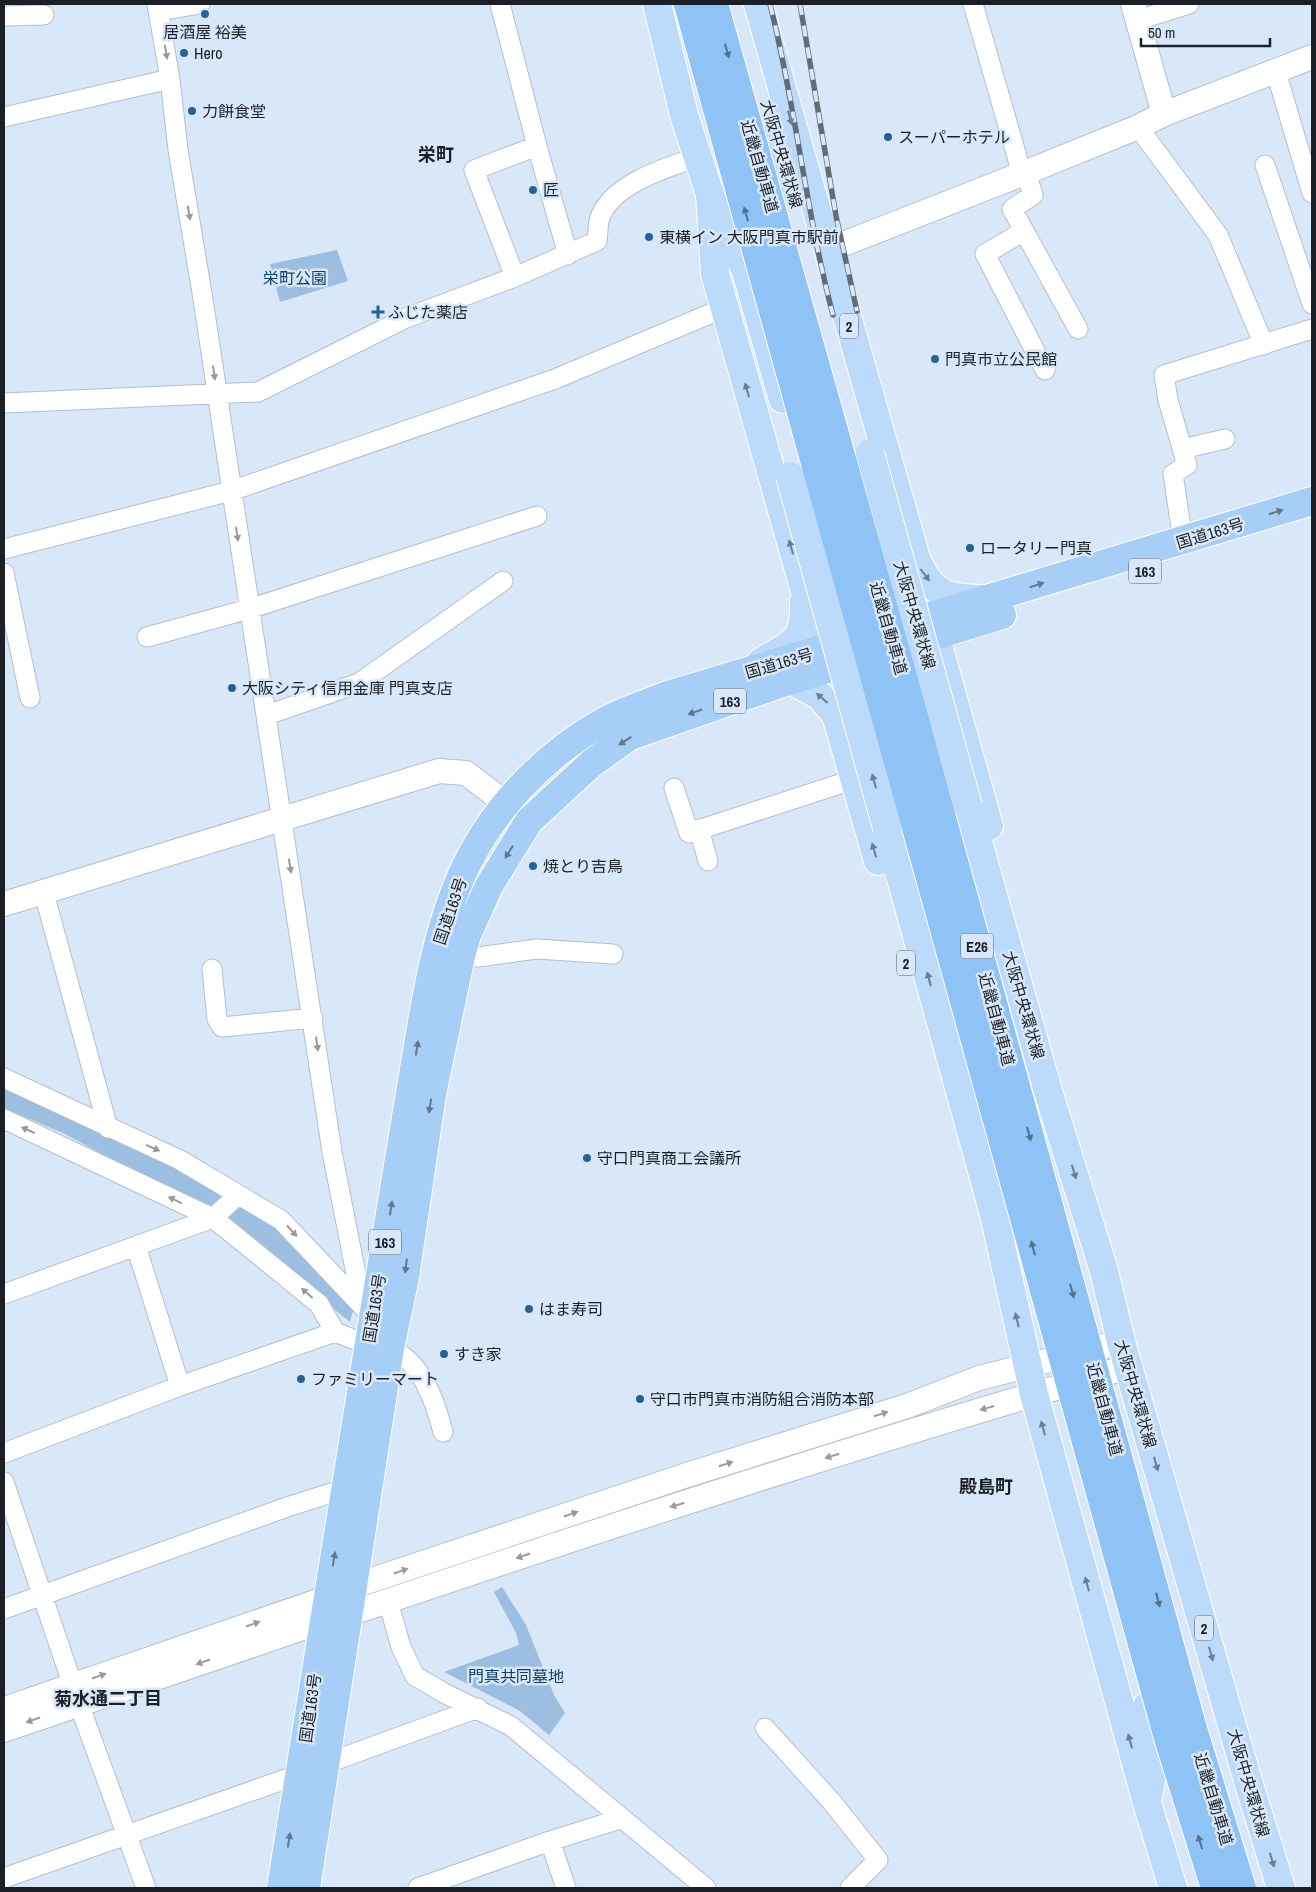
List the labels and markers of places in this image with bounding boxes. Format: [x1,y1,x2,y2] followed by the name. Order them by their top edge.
[199,8,211,20] marker: 居酒屋 裕美
[163,21,247,43] place label: 居酒屋 裕美
[194,42,222,64] place label: Hero
[178,47,190,59] marker: Hero
[202,100,266,122] place label: 力餅食堂
[186,105,198,117] marker: 力餅食堂
[898,126,1010,148] place label: スーパーホテル
[882,131,894,143] marker: スーパーホテル
[543,179,559,201] place label: 匠
[527,184,539,196] marker: 匠
[659,226,839,248] place label: 東横イン 大阪門真市駅前
[643,231,655,243] marker: 東横イン 大阪門真市駅前
[388,301,468,323] place label: ふじた薬店
[372,306,384,318] marker: ふじた薬店
[945,348,1057,370] place label: 門真市立公民館
[929,353,941,365] marker: 門真市立公民館
[980,537,1092,559] place label: ロータリー門真
[964,542,976,554] marker: ロータリー門真
[242,677,453,699] place label: 大阪シティ信用金庫 門真支店
[226,682,238,694] marker: 大阪シティ信用金庫 門真支店
[543,855,623,877] place label: 焼とり吉鳥
[527,860,539,872] marker: 焼とり吉鳥
[597,1147,741,1169] place label: 守口門真商工会議所
[581,1152,593,1164] marker: 守口門真商工会議所
[539,1298,603,1320] place label: はま寿司
[523,1303,535,1315] marker: はま寿司
[454,1343,502,1365] place label: すき家
[438,1348,450,1360] marker: すき家
[311,1368,439,1390] place label: ファミリーマート
[295,1373,307,1385] marker: ファミリーマート
[650,1388,874,1410] place label: 守口市門真市消防組合消防本部
[634,1393,646,1405] marker: 守口市門真市消防組合消防本部

